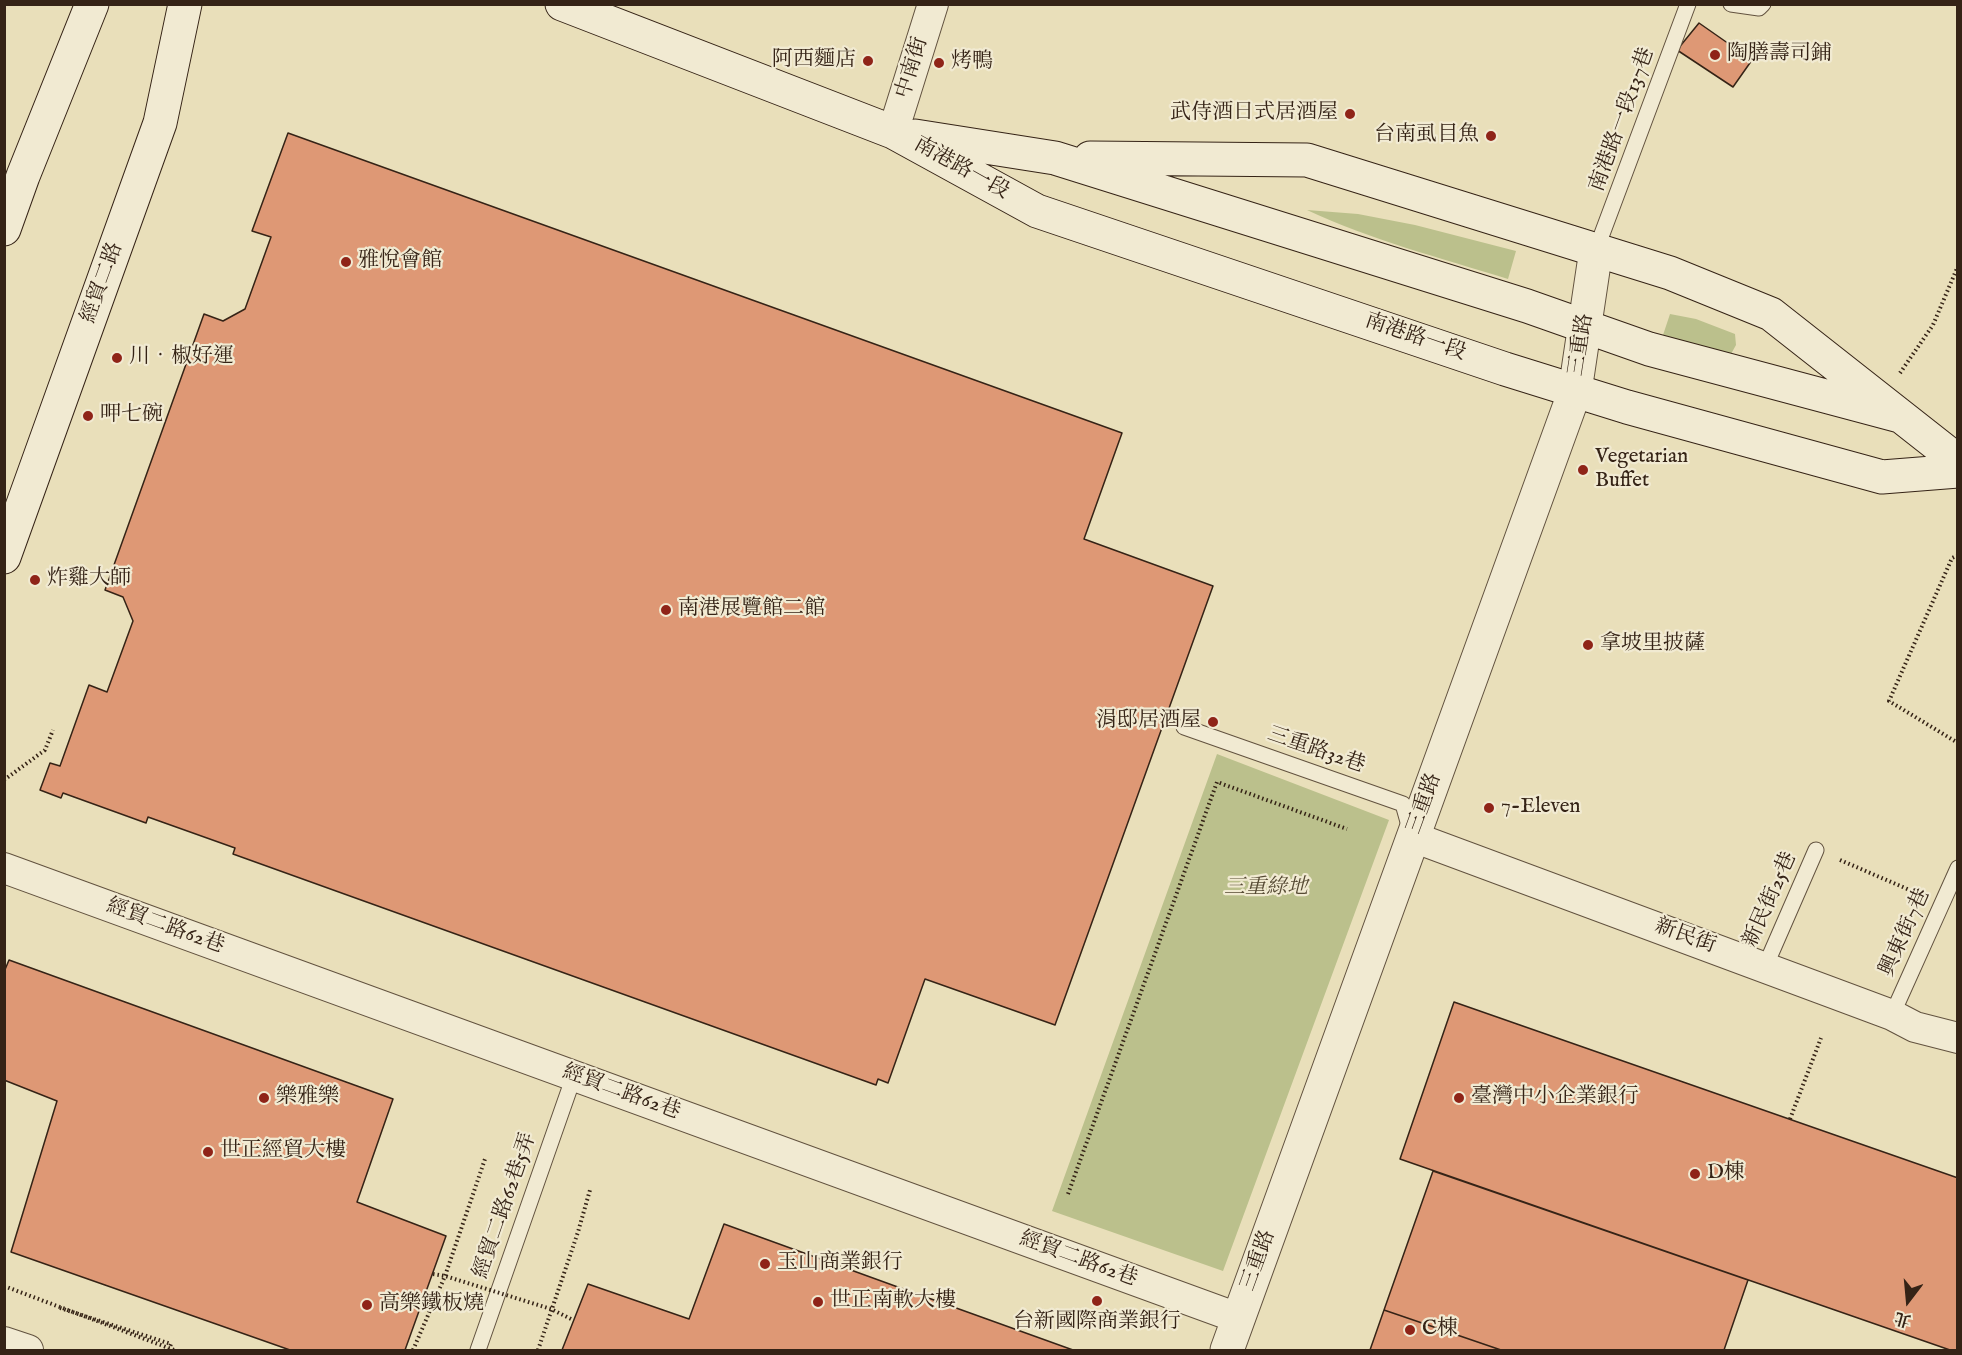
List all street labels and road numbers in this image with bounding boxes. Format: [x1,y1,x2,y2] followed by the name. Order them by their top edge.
[892,34,934,102] street label: 中南街
[1585,45,1661,195] street label: 南港路一段137巷
[909,133,1013,205] street label: 南港路一段
[77,239,129,327] street label: 經貿二路
[1361,309,1469,367] street label: 南港路一段
[1565,312,1599,378] street label: 三重路
[1264,723,1368,779] street label: 三重路32巷
[1402,770,1448,838] street label: 三重路
[1739,849,1803,951] street label: 新民街25巷
[1875,885,1937,981] street label: 興東街7巷
[103,894,227,960] street label: 經貿二路62巷
[1651,914,1719,960] street label: 新民街
[559,1060,683,1126] street label: 經貿二路62巷
[469,1130,543,1282] street label: 經貿二路62巷5弄
[1016,1227,1140,1293] street label: 經貿二路62巷
[1236,1227,1282,1295] street label: 三重路

